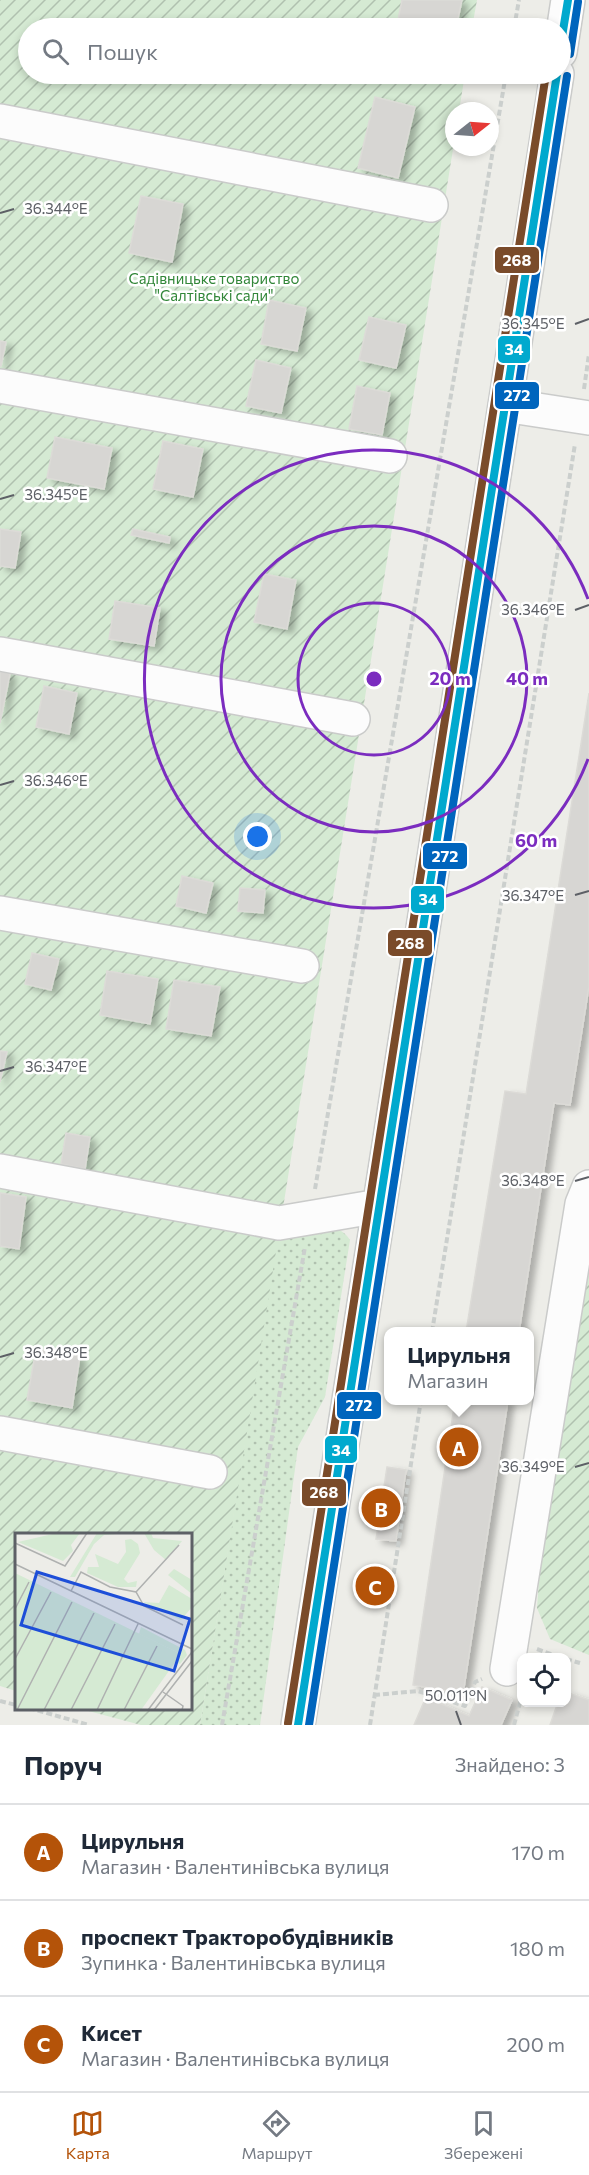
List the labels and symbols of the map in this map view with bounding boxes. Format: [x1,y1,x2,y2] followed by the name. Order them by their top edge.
[445,102,499,156] north arrow
[24,199,88,217] text: 36.344°E
[494,246,540,274] line badge: 268
[503,250,531,269] text: 268
[128,269,300,304] park label: Садівницьке товариство "Салтівські сади"
[501,314,565,332] text: 36.345°E
[497,335,531,364] line badge: 34
[504,339,524,358] text: 34
[494,381,540,410] line badge: 272
[504,385,530,404] text: 272
[24,485,88,503] text: 36.345°E
[501,600,565,618] text: 36.346°E
[429,667,471,689] text: 20 m
[506,667,548,689] text: 40 m
[364,669,384,689] centre of rings
[24,771,88,789] text: 36.346°E
[243,822,272,851] your location
[515,829,557,851] text: 60 m
[422,842,468,870] line badge: 272
[432,846,458,865] text: 272
[410,885,445,914] line badge: 34
[502,886,564,904] text: 36.347°E
[418,889,438,908] text: 34
[387,929,433,957] line badge: 268
[396,933,424,952] text: 268
[25,1057,87,1075] text: 36.347°E
[501,1171,565,1189] text: 36.348°E
[24,1343,88,1361] text: 36.348°E
[336,1391,382,1420] line badge: 272
[346,1395,372,1414] text: 272
[440,1424,478,1470] pin: A
[324,1435,358,1464] line badge: 34
[331,1440,351,1459] text: 34
[501,1457,565,1475] text: 36.349°E
[301,1478,347,1507] line badge: 268
[310,1482,338,1501] text: 268
[362,1486,400,1530] pin: B
[15,1533,192,1710] inset map
[356,1564,394,1608] pin: C
[425,1686,487,1704] text: 50.011°N

